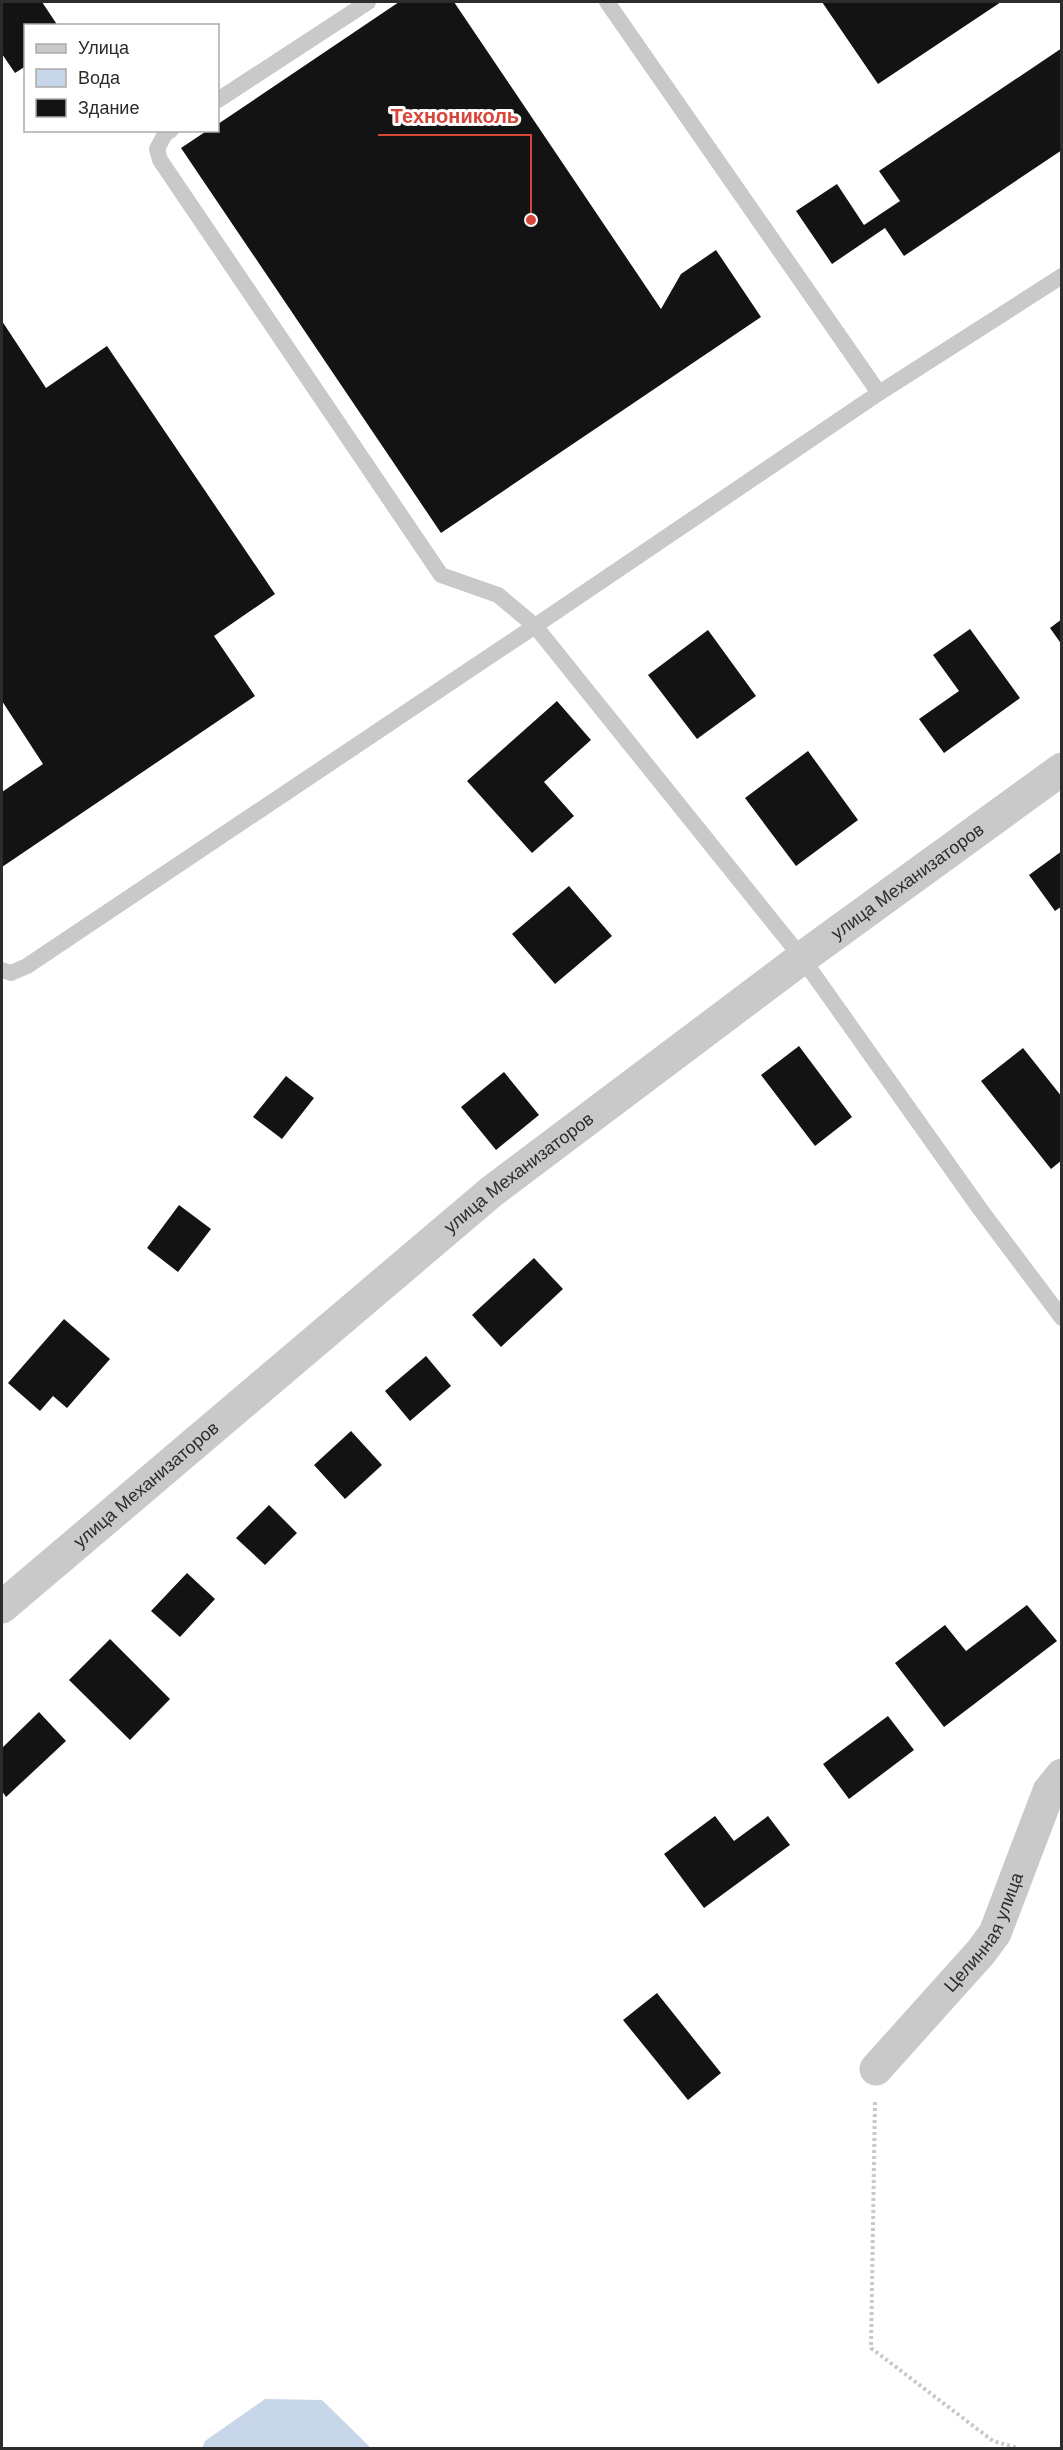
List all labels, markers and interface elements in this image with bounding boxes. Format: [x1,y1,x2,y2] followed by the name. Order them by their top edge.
[24,24,219,132] legend
[78,38,130,58] text: Улица
[78,68,121,88] text: Вода
[378,97,531,135] callout: Технониколь
[78,98,139,118] text: Здание
[391,105,519,127] text: Технониколь
[827,819,988,943] street label: улица Механизаторов
[440,1109,597,1237] street label: улица Механизаторов
[70,1418,223,1552] street label: улица Механизаторов
[940,1869,1027,1996] street label: Целинная улица

